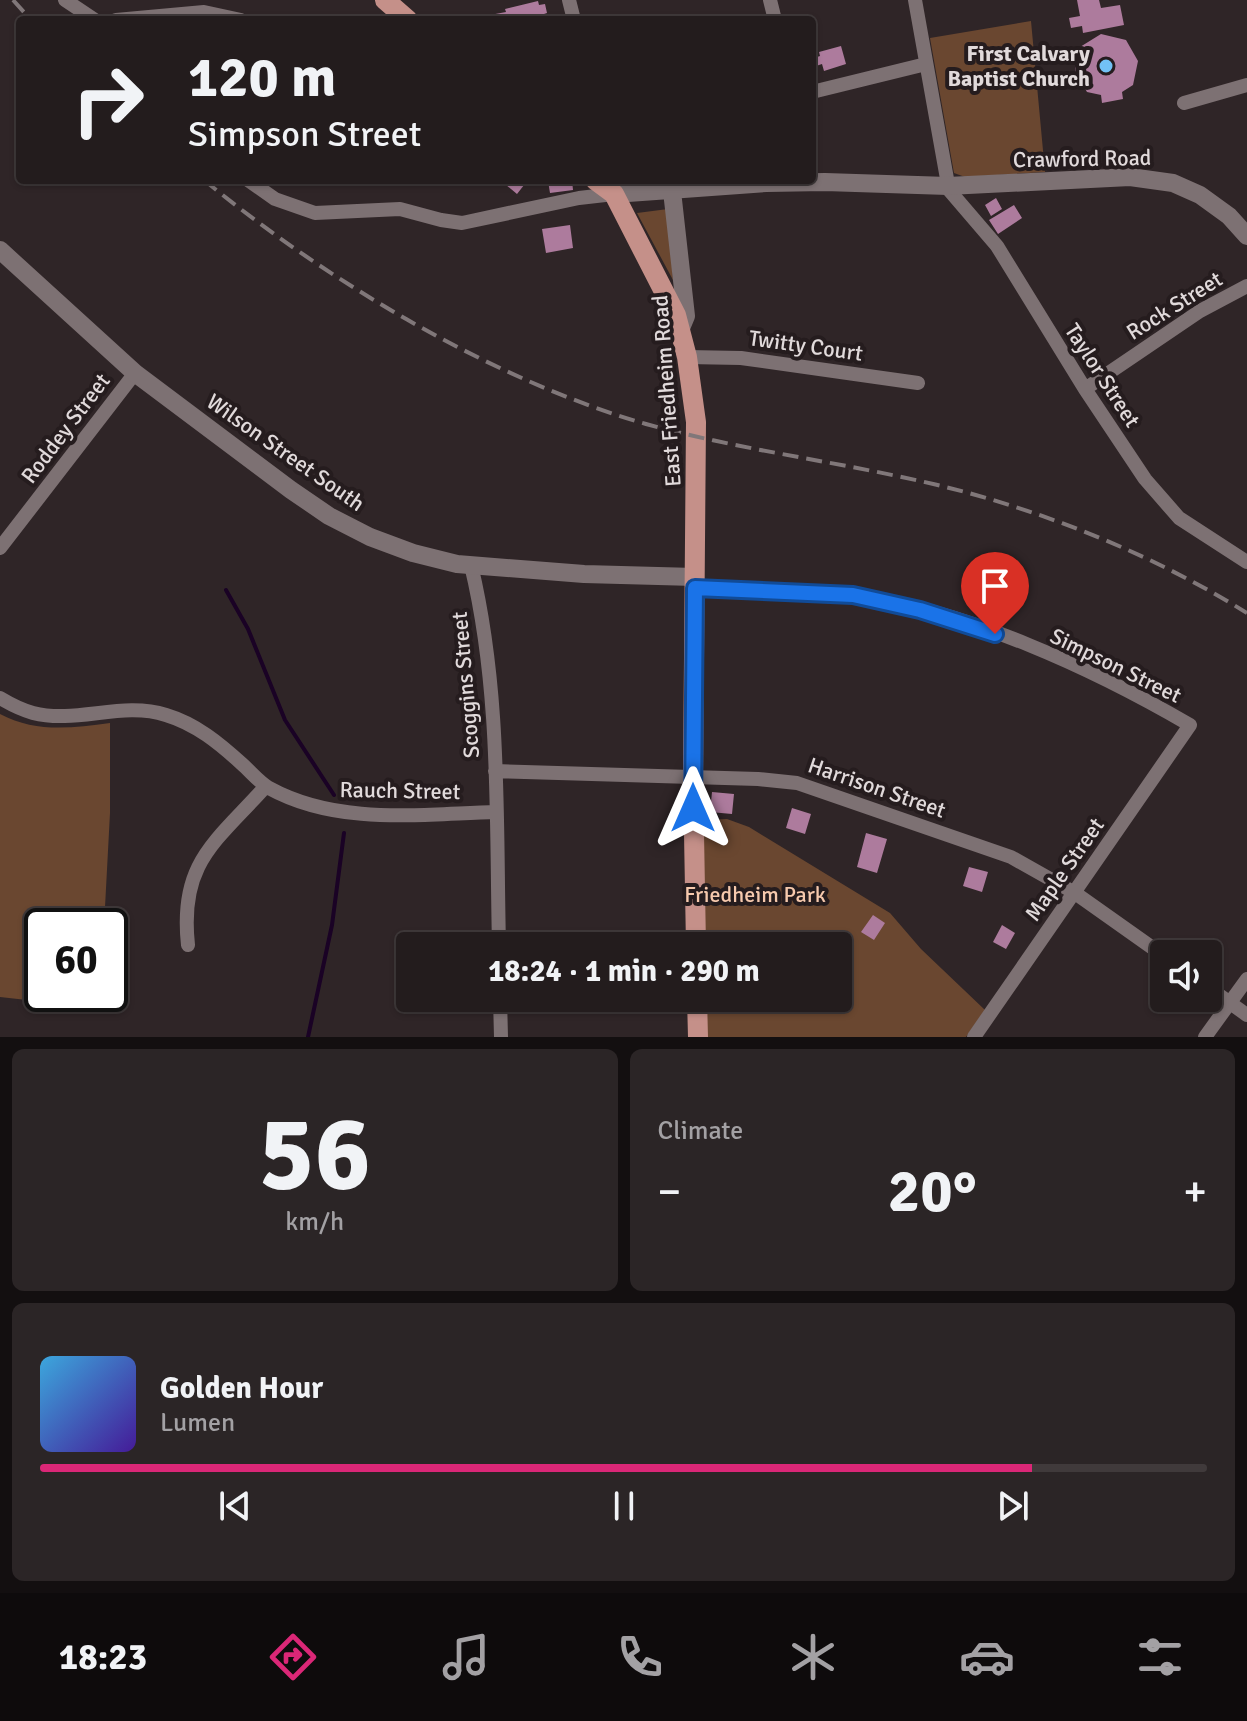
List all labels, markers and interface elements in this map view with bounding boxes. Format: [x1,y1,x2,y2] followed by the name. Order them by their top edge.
[947,40,1090,92] place label: First Calvary Baptist Church
[188,43,336,112] text: 120 m
[56,48,160,152] icon: right
[1097,57,1115,75] marker: First Calvary Baptist Church
[188,112,421,157] text: Simpson Street
[1013,144,1151,173] street label: Crawford Road
[1121,265,1227,345] street label: Rock Street
[646,294,687,488] street label: East Friedheim Road
[1059,318,1146,432] street label: Taylor Street
[747,324,865,367] street label: Twitty Court
[15,368,116,489] street label: Roddey Street
[202,388,370,517] street label: Wilson Street South
[961,552,1029,634] pin
[973,564,1017,608] icon: arrive
[446,610,485,759] street label: Scoggins Street
[1046,622,1186,709] street label: Simpson Street
[804,751,949,824] street label: Harrison Street
[651,766,735,850] position arrow
[339,776,461,805] street label: Rauch Street
[1019,812,1110,926] street label: Maple Street
[684,881,826,908] park label: Friedheim Park
[24,908,128,1012] speed limit sign: 60
[1150,940,1222,1012] map controls
[1150,940,1222,1012] button: sound
[488,953,760,990] text: 18:24 · 1 min · 290 m
[259,1090,371,1218] text: 56
[658,1115,743,1147] text: Climate
[888,1155,977,1229] text: 20°
[658,1165,681,1219] text: −
[1183,1165,1207,1219] text: +
[285,1206,344,1238] text: km/h
[160,1370,323,1407] text: Golden Hour
[160,1407,235,1439] text: Lumen
[213,1484,257,1528] icon: previous
[602,1484,646,1528] icon: pause
[991,1484,1035,1528] icon: next
[265,1629,321,1685] icon: directions
[438,1629,494,1685] icon: music
[612,1629,668,1685] icon: phone
[785,1629,841,1685] icon: climate
[959,1629,1015,1685] icon: car
[1132,1629,1188,1685] icon: filters
[59,1635,147,1680] text: 18:23

